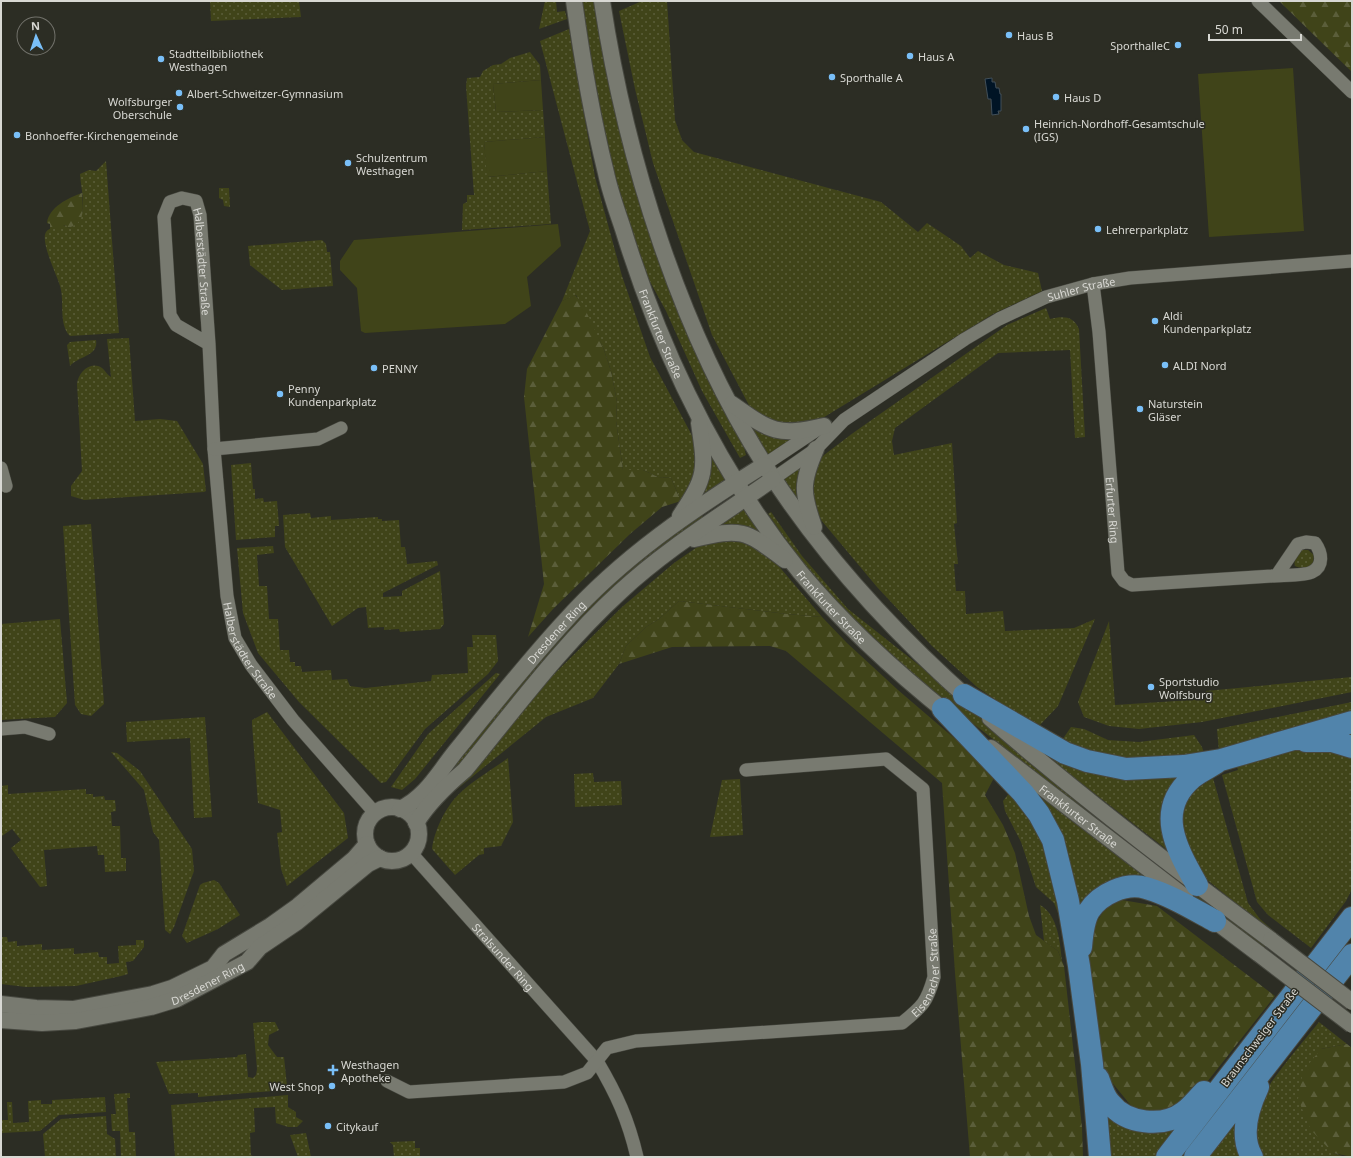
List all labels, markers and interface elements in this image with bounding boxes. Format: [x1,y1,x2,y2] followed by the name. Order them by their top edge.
[16,16,56,56] north arrow
[1209,16,1301,42] scale bar
[31,18,40,33] text: N
[1215,21,1243,38] text: 50 m
[1017,28,1053,43] place label: Haus B
[1004,30,1014,40] marker: Haus B
[1110,38,1170,53] place label: SporthalleC
[1173,40,1183,50] marker: SporthalleC
[169,46,263,74] place label: Stadtteilbibliothek Westhagen
[918,49,955,64] place label: Haus A
[905,51,915,61] marker: Haus A
[156,54,166,64] marker: Stadtteilbibliothek Westhagen
[840,70,904,85] place label: Sporthalle A
[827,72,837,82] marker: Sporthalle A
[187,86,343,101] place label: Albert-Schweitzer-Gymnasium
[174,88,184,98] marker: Albert-Schweitzer-Gymnasium
[1064,90,1101,105] place label: Haus D
[1051,92,1061,102] marker: Haus D
[108,94,172,122] place label: Wolfsburger Oberschule
[175,102,185,112] marker: Wolfsburger Oberschule
[1034,116,1205,144] place label: Heinrich-Nordhoff-Gesamtschule (IGS)
[1021,124,1031,134] marker: Heinrich-Nordhoff-Gesamtschule (IGS)
[25,128,178,143] place label: Bonhoeffer-Kirchengemeinde
[12,130,22,140] marker: Bonhoeffer-Kirchengemeinde
[356,150,428,178] place label: Schulzentrum Westhagen
[343,158,353,168] marker: Schulzentrum Westhagen
[191,206,214,316] street label: Halberstädter Straße
[1106,222,1188,237] place label: Lehrerparkplatz
[1093,224,1103,234] marker: Lehrerparkplatz
[1045,273,1116,304] street label: Suhler Straße
[636,287,687,381] street label: Frankfurter Straße
[1163,308,1251,336] place label: Aldi Kundenparkplatz
[1150,316,1160,326] marker: Aldi Kundenparkplatz
[1173,358,1227,373] place label: ALDI Nord
[1160,360,1170,370] marker: ALDI Nord
[382,361,418,376] place label: PENNY
[369,363,379,373] marker: PENNY
[288,381,376,409] place label: Penny Kundenparkplatz
[275,389,285,399] marker: Penny Kundenparkplatz
[1148,396,1203,424] place label: Naturstein Gläser
[1135,404,1145,414] marker: Naturstein Gläser
[1103,476,1123,544] street label: Erfurter Ring
[794,567,870,647] street label: Frankfurter Straße
[523,597,588,667] street label: Dresdener Ring
[221,601,281,702] street label: Halberstädter Straße
[1159,674,1220,702] place label: Sportstudio Wolfsburg
[1146,682,1156,692] marker: Sportstudio Wolfsburg
[1037,781,1121,851] street label: Frankfurter Straße
[469,920,538,994] street label: Stralsunder Ring
[907,928,942,1020] street label: Eisenacher Straße
[169,958,246,1008] street label: Dresdener Ring
[1217,984,1301,1090] street label: Braunschweiger Straße
[341,1057,399,1085] place label: Westhagen Apotheke
[328,1065,338,1075] marker: Westhagen Apotheke
[269,1079,324,1094] place label: West Shop
[327,1081,337,1091] marker: West Shop
[336,1119,379,1134] place label: Citykauf
[323,1121,333,1131] marker: Citykauf

